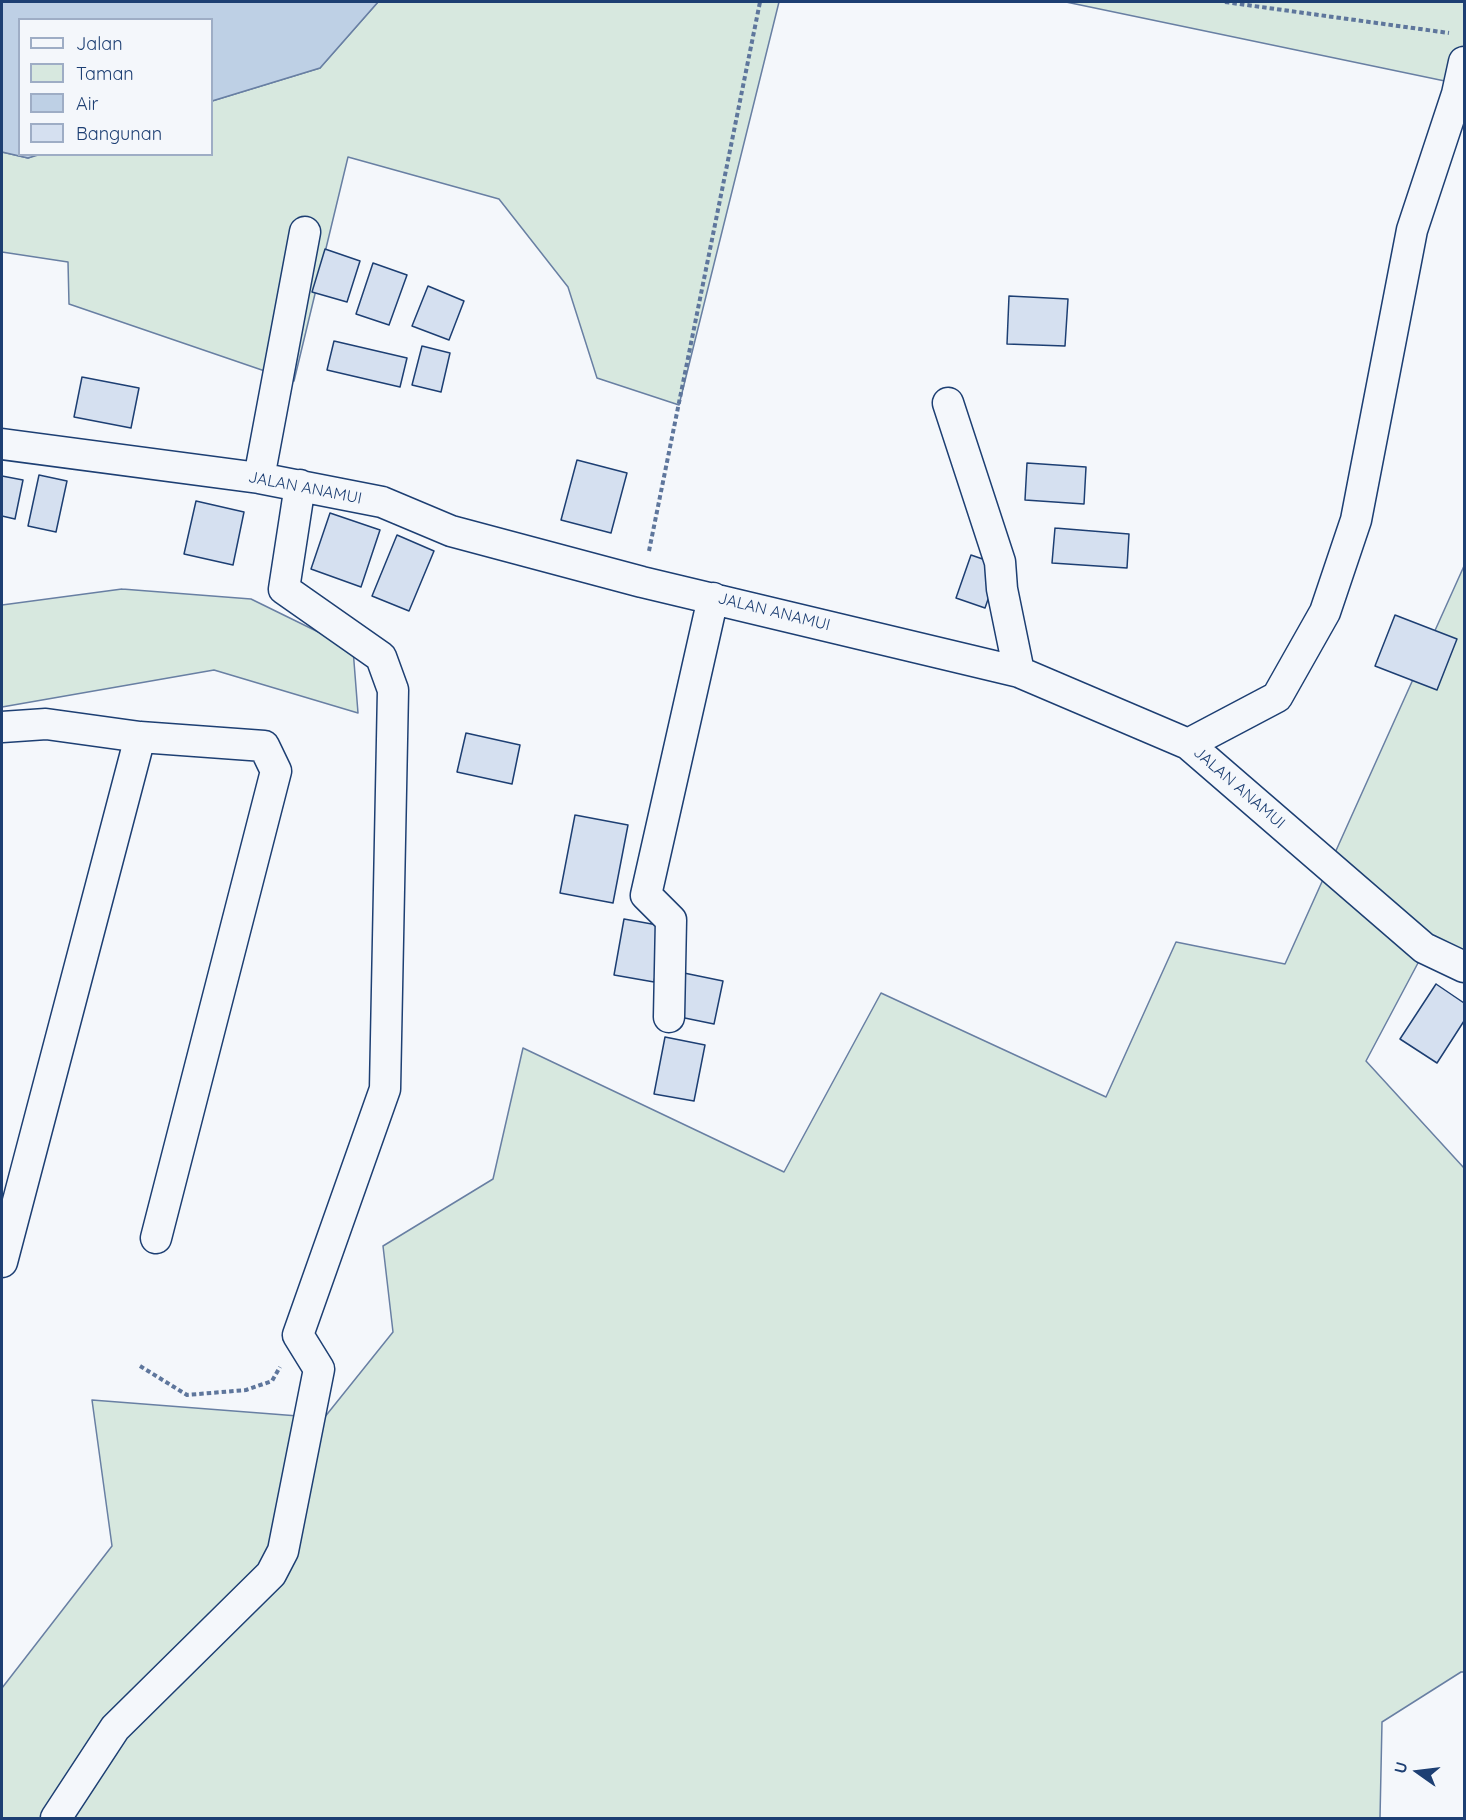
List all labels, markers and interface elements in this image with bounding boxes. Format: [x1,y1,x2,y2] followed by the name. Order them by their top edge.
[18,18,213,156] legend
[76,32,123,55] text: Jalan
[76,62,134,85] text: Taman
[76,92,98,115] text: Air
[76,122,162,145] text: Bangunan
[247,468,363,508] street label: JALAN ANAMUI
[716,589,832,635] street label: JALAN ANAMUI
[1189,743,1289,833] street label: JALAN ANAMUI
[1388,1742,1448,1802] north arrow
[1389,1760,1412,1776] text: U

